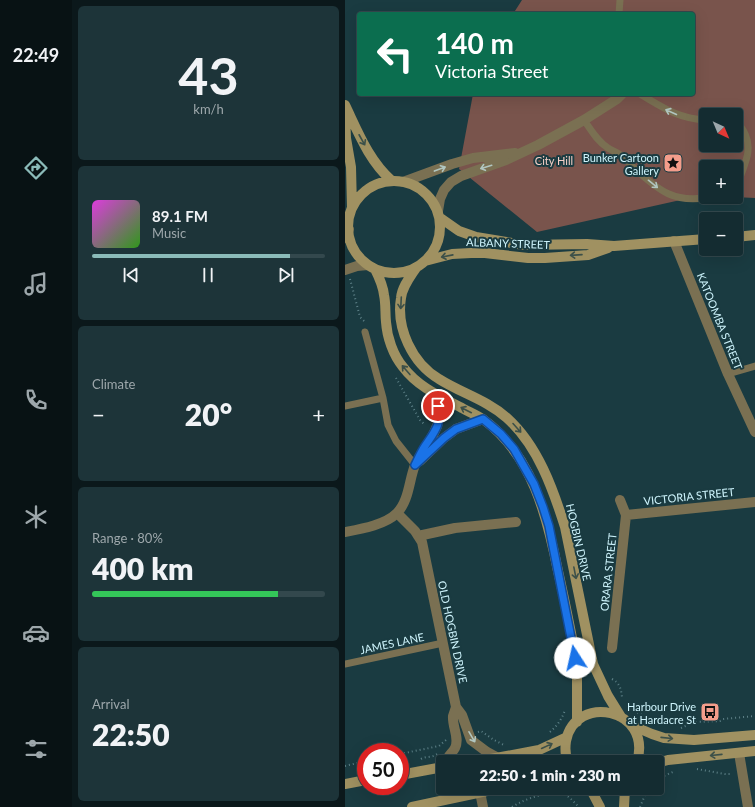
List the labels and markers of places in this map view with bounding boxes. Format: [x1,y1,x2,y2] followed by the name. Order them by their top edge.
[583,151,659,177] place label: Bunker Cartoon Gallery
[662,152,684,174] place icon: Bunker Cartoon Gallery
[421,389,455,423] pin
[627,700,696,726] place label: Harbour Drive at Hardacre St
[699,701,721,723] bus stop icon: Harbour Drive at Hardacre St

